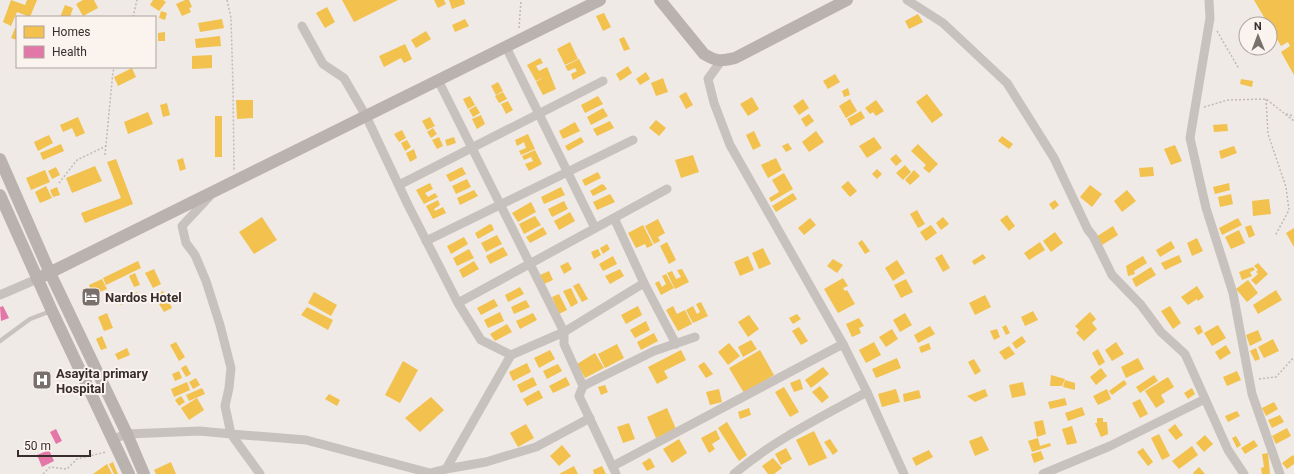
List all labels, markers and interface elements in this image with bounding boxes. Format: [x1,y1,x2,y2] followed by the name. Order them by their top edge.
[16,16,156,68] legend
[1238,16,1278,56] north arrow
[1254,20,1262,33] text: N
[52,25,90,39] text: Homes
[52,45,87,59] text: Health
[80,286,102,308] hotel icon: Nardos Hotel
[105,290,182,305] place label: Nardos Hotel
[56,366,148,396] place label: Asayita primary Hospital
[31,369,53,391] hospital icon: Asayita primary Hospital
[18,432,90,458] scale bar
[24,439,51,453] text: 50 m

